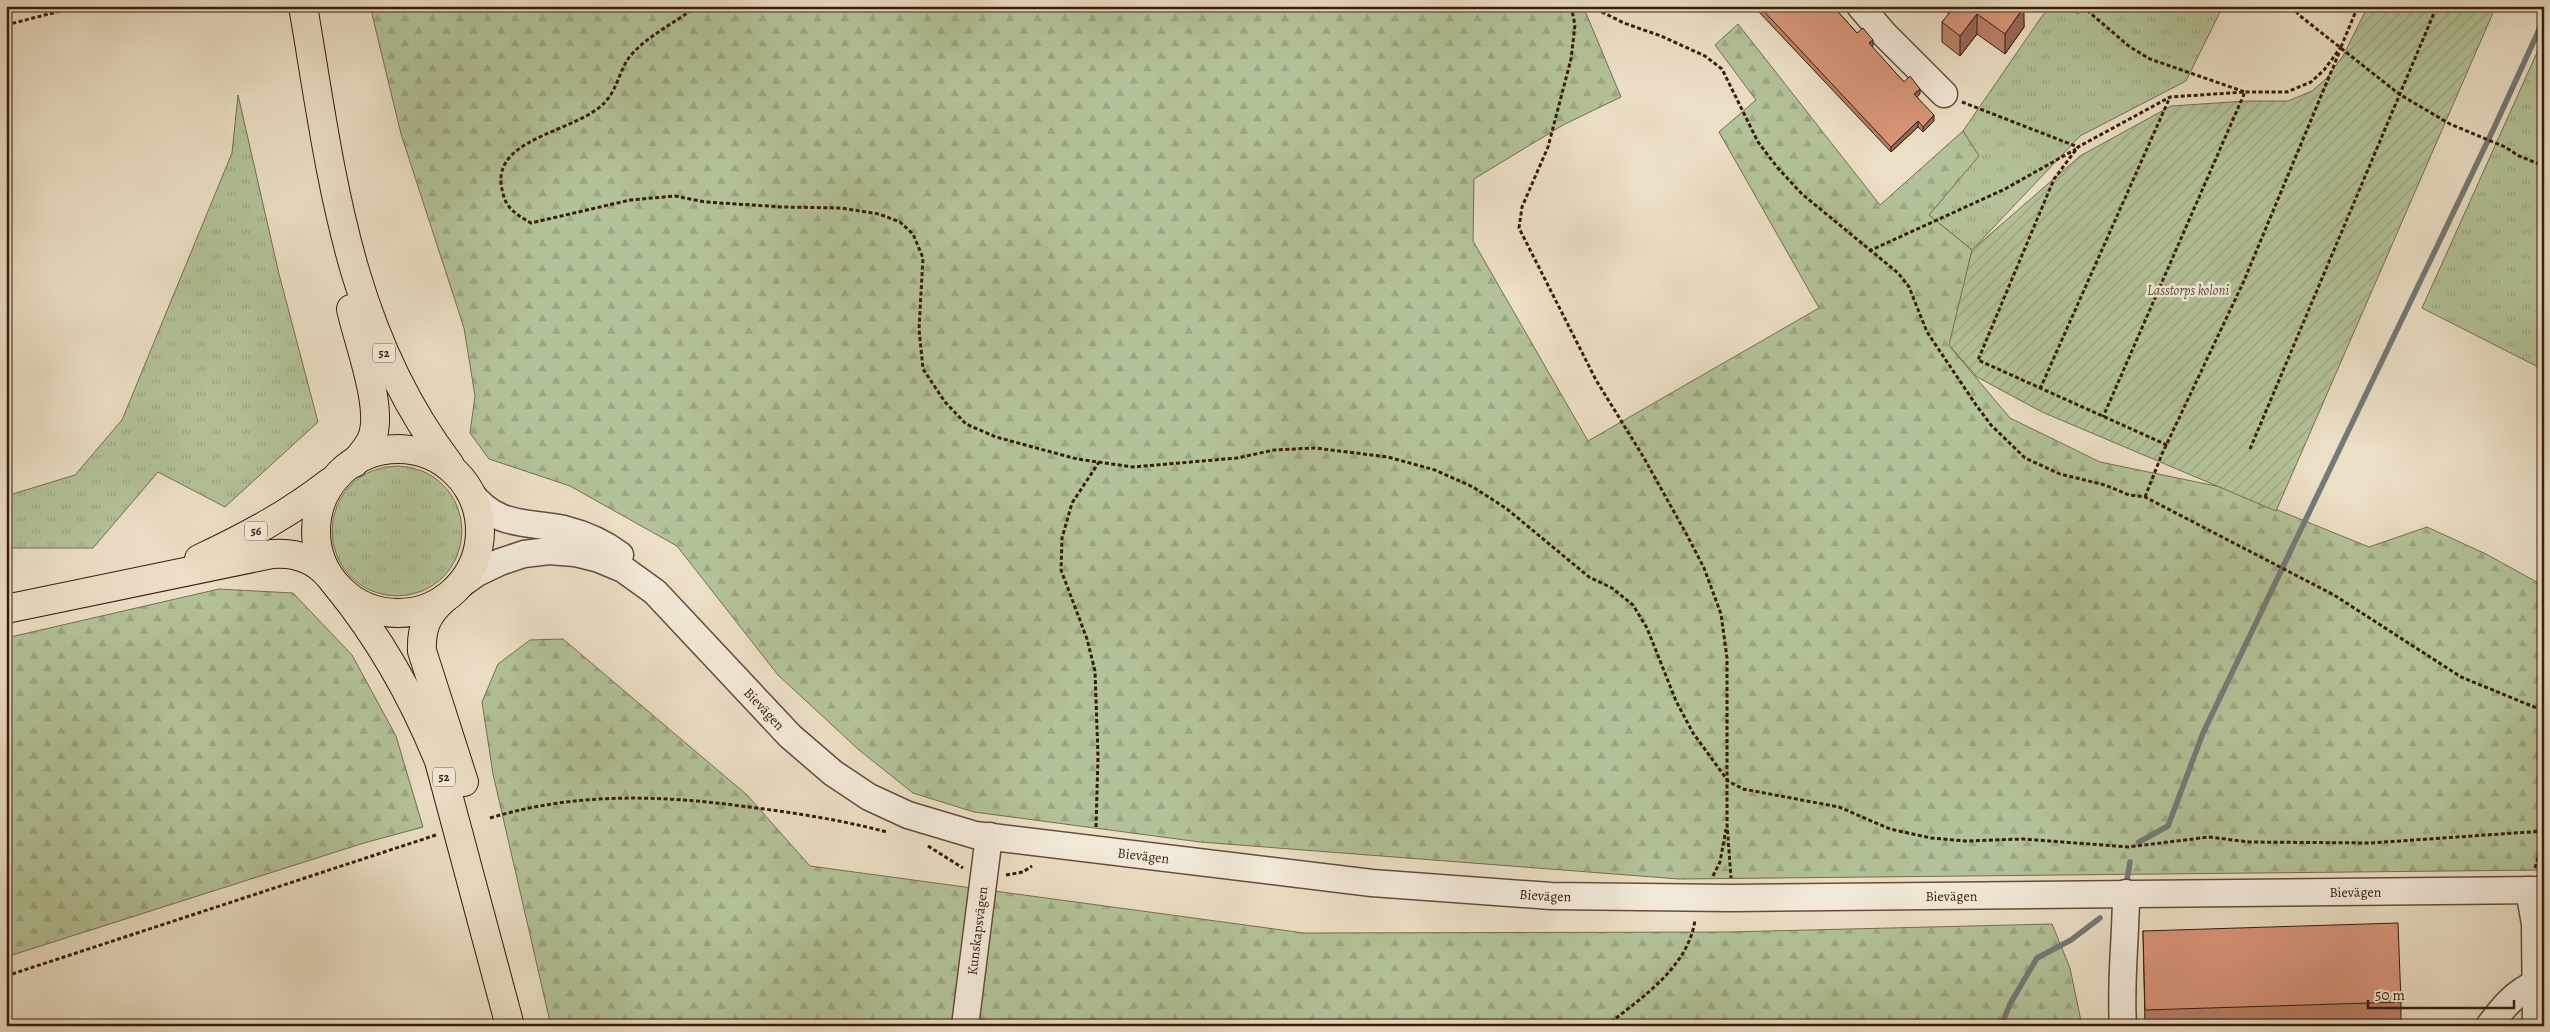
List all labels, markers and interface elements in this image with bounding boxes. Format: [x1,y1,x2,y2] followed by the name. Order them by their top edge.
[2147,281,2229,300] park label: Lasstorps koloni
[373,343,395,362] road number: 52
[245,522,267,540] road number: 56
[739,684,789,735] street label: Bievägen
[433,768,455,786] road number: 52
[1117,843,1171,868] street label: Bievägen
[2329,883,2382,902] street label: Bievägen
[963,885,993,976] street label: Kunskapsvägen
[1519,885,1572,906] street label: Bievägen
[1925,887,1978,906] street label: Bievägen
[2368,977,2514,1009] scale bar
[2375,985,2405,1005] text: 50 m

